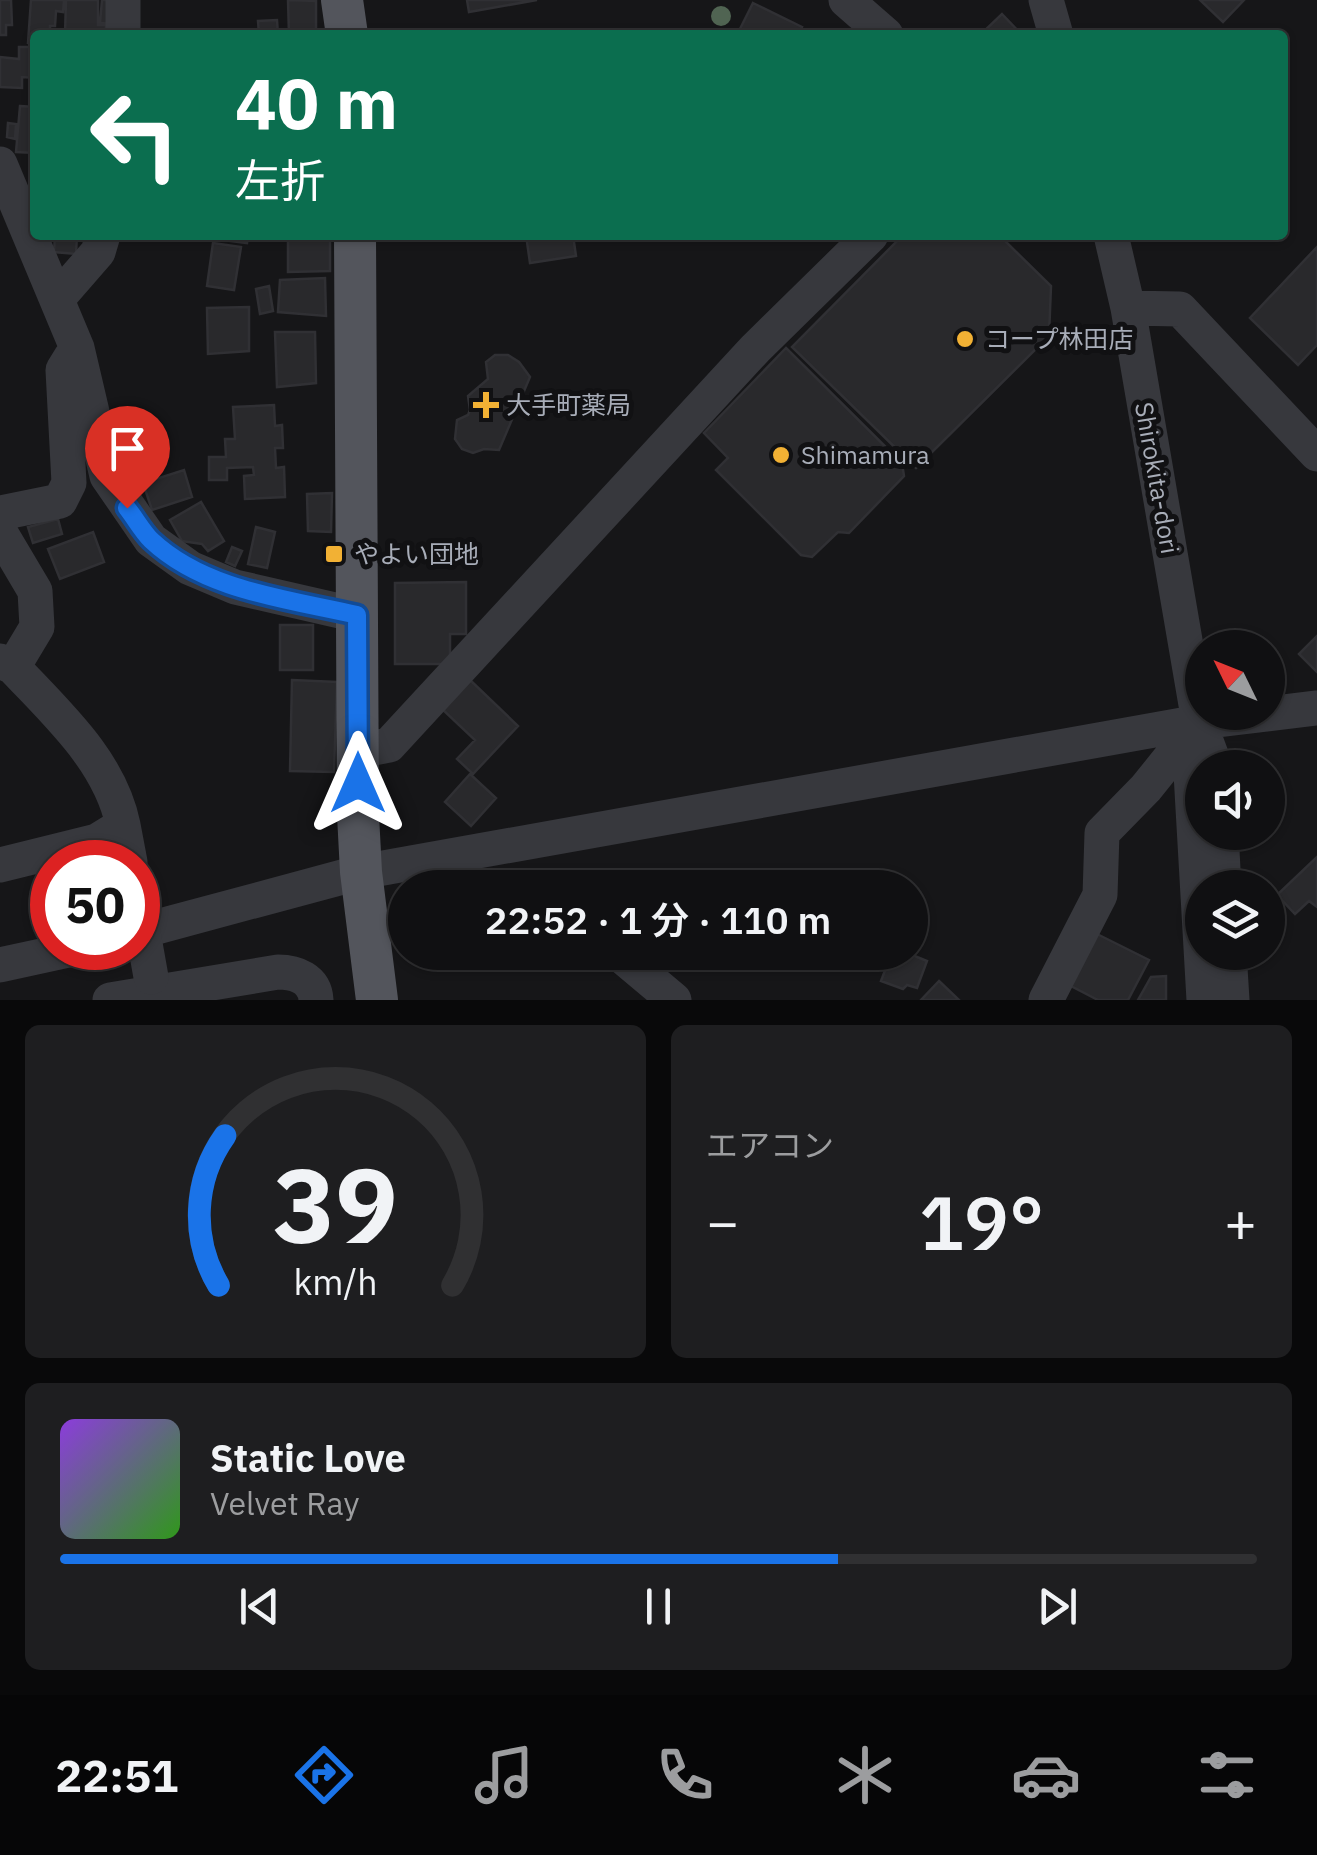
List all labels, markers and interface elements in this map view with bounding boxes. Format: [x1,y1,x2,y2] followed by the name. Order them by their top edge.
[235,57,398,148] text: 40 m
[70,70,200,200] icon: left
[235,151,325,209] text: 左折
[985,322,1134,355] place label: コープ林田店
[954,328,976,350] marker: コープ林田店
[506,388,631,421] place label: 大手町薬局
[475,394,497,416] marker: 大手町薬局
[1128,399,1187,556] street label: Shirokita-dori
[85,406,170,509] pin
[100,421,155,476] icon: arrive
[801,438,930,471] place label: Shimamura
[770,444,792,466] marker: Shimamura
[354,537,479,570] place label: やよい団地
[323,543,345,565] marker: やよい団地
[1185,630,1285,730] north arrow
[1185,630,1285,970] map controls
[306,731,410,835] position arrow
[1185,750,1285,850] button: sound
[30,840,160,970] speed limit sign: 50
[1185,870,1285,970] button: layers
[485,895,831,944] text: 22:52 · 1 分 · 110 m
[706,1124,834,1166] text: エアコン
[273,1136,398,1272] text: 39
[919,1173,1044,1271] text: 19°
[706,1186,739,1257] text: −
[1224,1186,1257,1257] text: +
[293,1258,378,1305] text: km/h
[210,1433,406,1482] text: Static Love
[210,1482,359,1524] text: Velvet Ray
[232,1579,287,1634] icon: previous
[631,1579,686,1634] icon: pause
[1030,1579,1085,1634] icon: next
[289,1740,359,1810] icon: directions
[469,1740,539,1810] icon: music
[650,1740,720,1810] icon: phone
[830,1740,900,1810] icon: climate
[1011,1740,1081,1810] icon: car
[1192,1740,1262,1810] icon: filters
[55,1746,178,1804] text: 22:51

